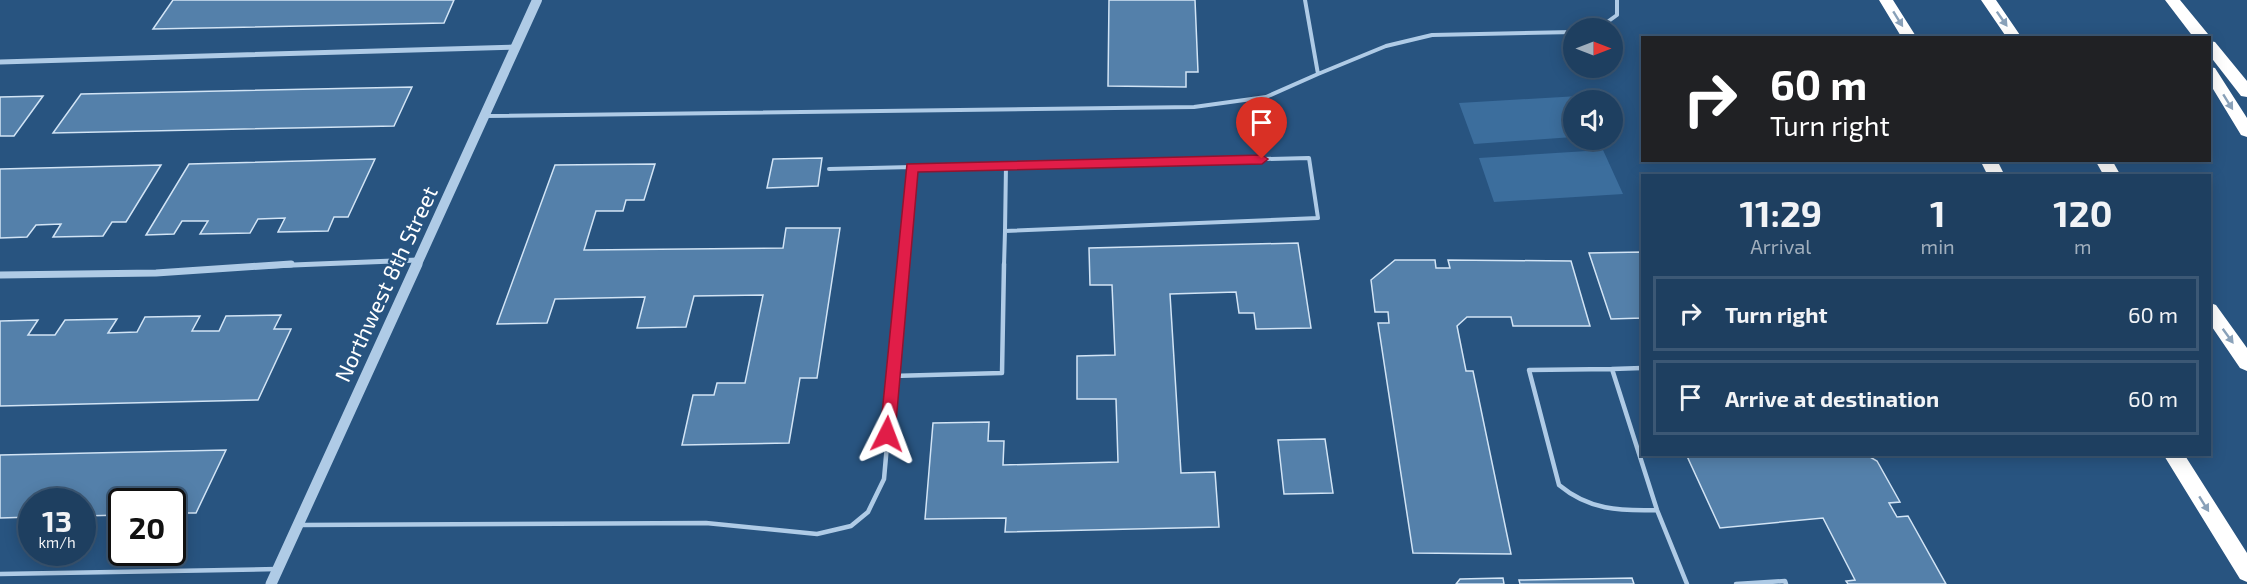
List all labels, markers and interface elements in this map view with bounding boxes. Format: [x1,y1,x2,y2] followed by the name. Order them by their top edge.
[1996,10,2008,26] one-way arrow
[1893,11,1904,27] one-way arrow
[1563,18,1623,78] north arrow
[1563,18,1623,150] map controls
[1770,58,1867,108] text: 60 m
[1671,60,1749,138] icon: right
[1563,90,1623,150] button: sound
[2223,93,2234,110] one-way arrow
[1236,97,1287,159] pin
[1245,106,1278,139] icon: arrive
[1770,109,1890,141] text: Turn right
[328,182,442,386] street label: Northwest 8th Street
[1740,191,1822,234] text: 11:29
[1930,191,1945,234] text: 1
[2053,191,2112,234] text: 120
[1750,234,1811,258] text: Arrival
[1921,234,1955,258] text: min
[2074,234,2092,258] text: m
[1674,297,1707,330] icon: right
[1725,301,1827,327] text: Turn right
[2128,301,2178,327] text: 60 m
[2222,328,2234,344] one-way arrow
[1674,381,1707,414] icon: arrive
[1725,385,1939,411] text: Arrive at destination
[2128,385,2178,411] text: 60 m
[855,402,919,466] position arrow
[108,488,186,566] speed limit sign: 20
[2199,496,2210,512] one-way arrow
[42,502,72,538] text: 13
[38,533,76,551] text: km/h

